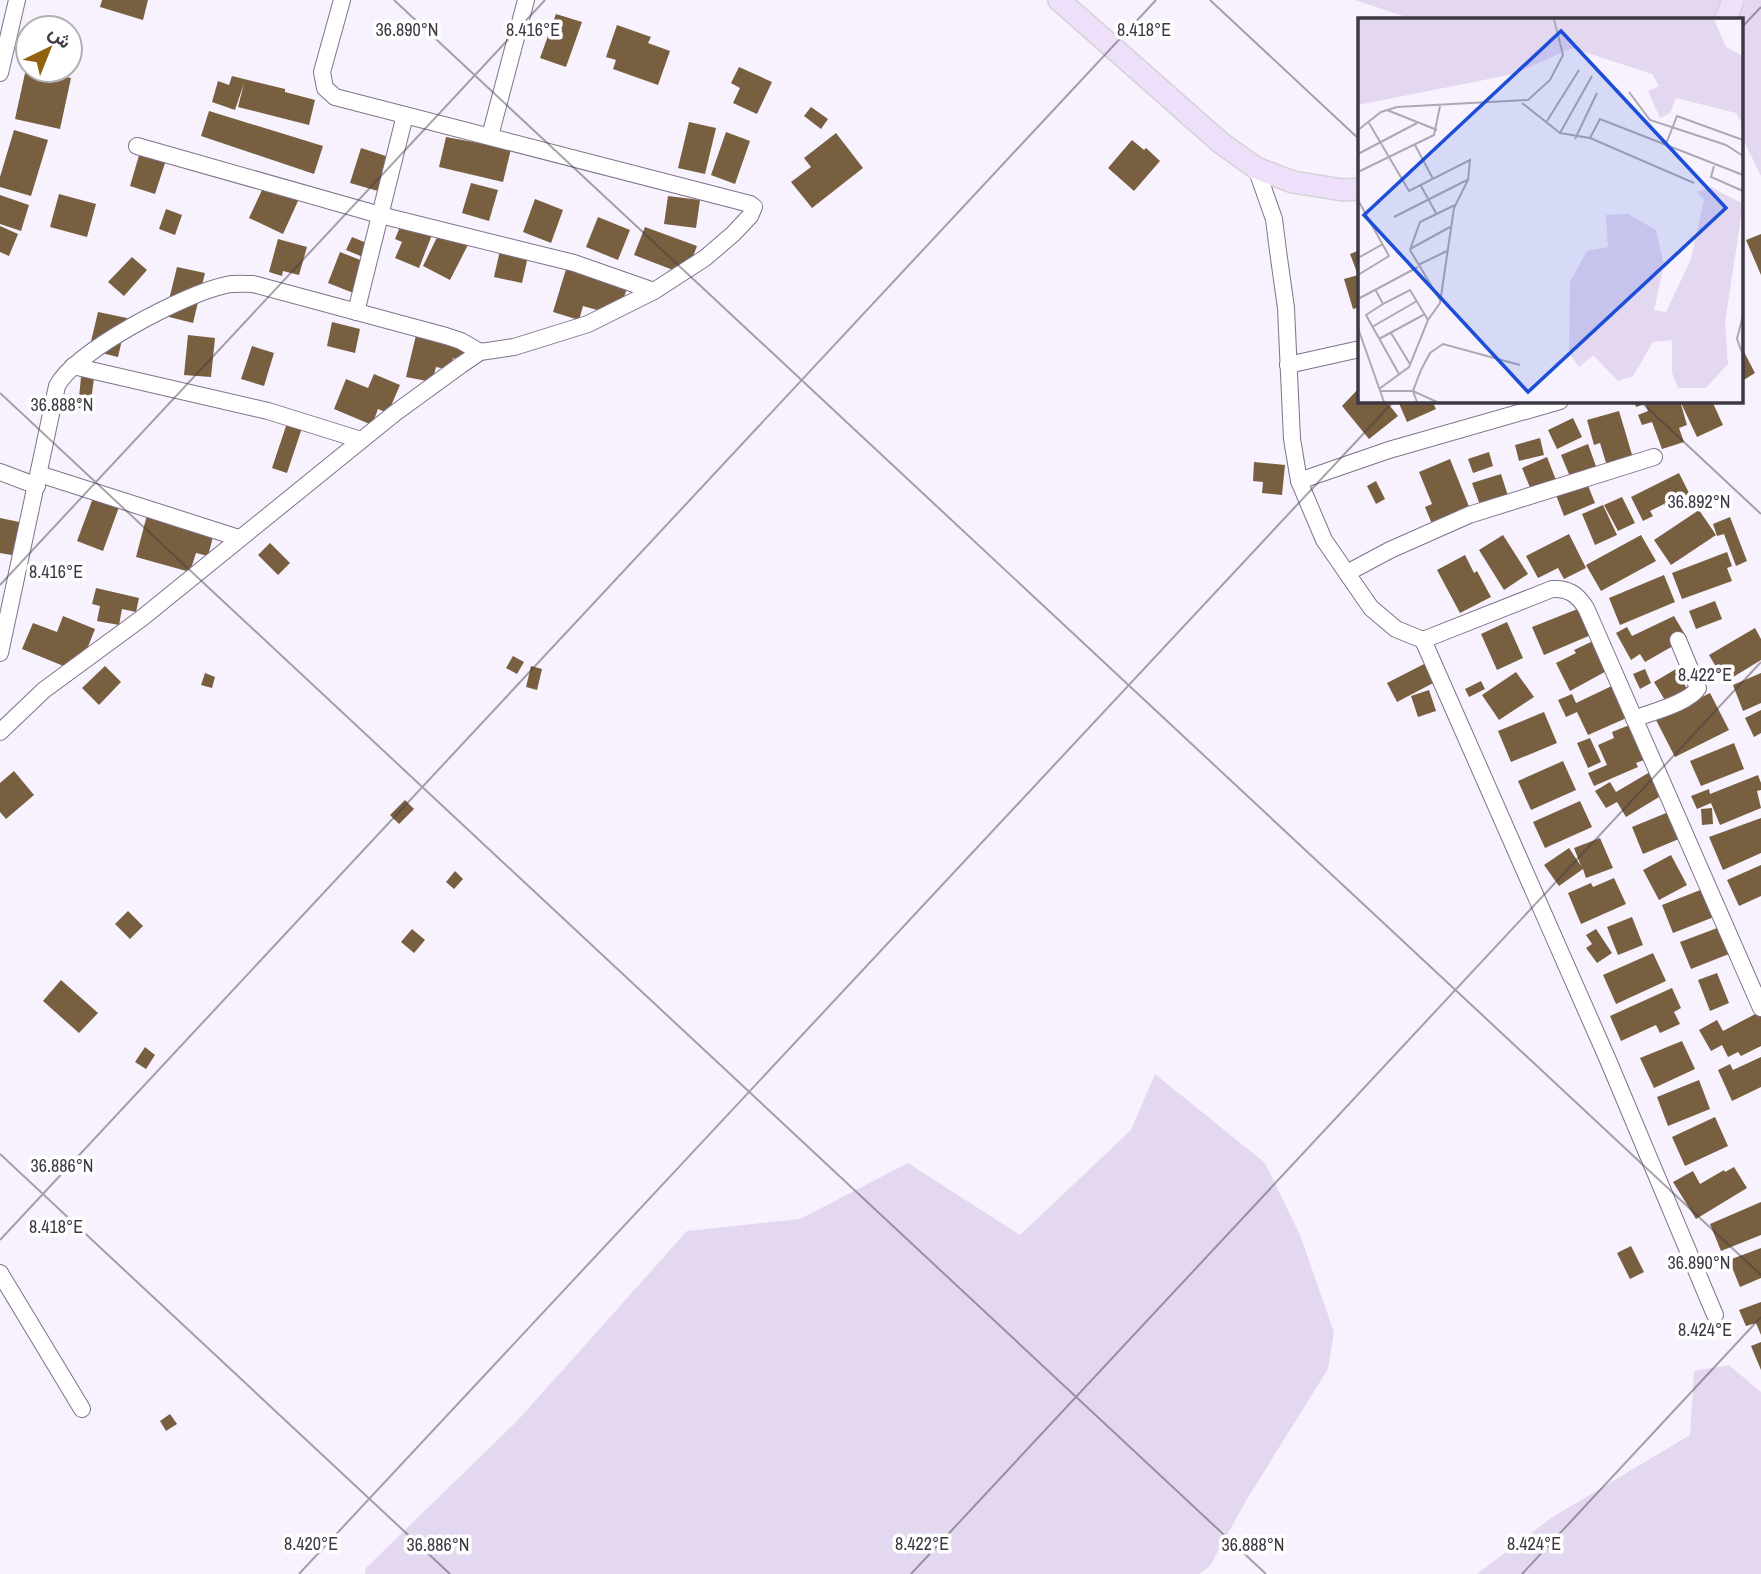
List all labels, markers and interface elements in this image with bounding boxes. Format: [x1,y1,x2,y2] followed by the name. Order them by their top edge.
[14,14,84,84] north arrow
[376,17,439,42] text: 36.890°N
[506,17,560,42] text: 8.416°E
[1117,17,1171,42] text: 8.418°E
[1358,18,1744,402] inset map
[43,19,78,54] text: ش
[31,392,94,417] text: 36.888°N
[1668,489,1731,514] text: 36.892°N
[29,559,83,584] text: 8.416°E
[1678,662,1732,687] text: 8.422°E
[31,1153,94,1178] text: 36.886°N
[29,1214,83,1239] text: 8.418°E
[1668,1250,1731,1275] text: 36.890°N
[1678,1317,1732,1342] text: 8.424°E
[284,1531,338,1556] text: 8.420°E
[895,1531,949,1556] text: 8.422°E
[1507,1531,1561,1556] text: 8.424°E
[407,1532,470,1557] text: 36.886°N
[1222,1532,1285,1557] text: 36.888°N

